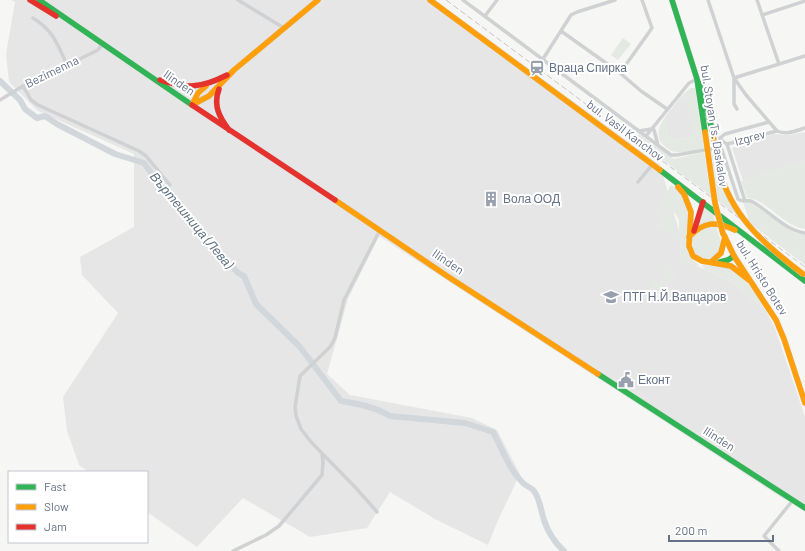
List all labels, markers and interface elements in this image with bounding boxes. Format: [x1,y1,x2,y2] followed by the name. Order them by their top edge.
[23,52,81,90] street label: Bezimenna
[528,59,546,77] station icon: Враца Спирка
[549,60,627,75] place label: Враца Спирка
[698,64,732,188] street label: bul. Stoyan Ts. Daskalov
[161,66,198,98] street label: Ilinden
[584,97,667,164] street label: bul. Vasil Kanchov
[733,126,767,148] street label: Izgrev
[147,169,237,272] water label: Въртешница (Лева)
[482,190,500,208] building icon: Вола ООД
[503,191,560,206] place label: Вола ООД
[734,237,792,318] street label: bul. Hristo Botev
[430,246,467,277] street label: Ilinden
[602,288,620,306] school or university icon: ПТГ Н.Й.Вапцаров
[623,289,726,304] place label: ПТГ Н.Й.Вапцаров
[617,371,635,389] public building icon: Еконт
[638,372,671,386] place label: Еконт
[701,423,738,453] street label: Ilinden
[8,471,148,543] legend
[44,479,67,493] text: Fast
[44,499,69,513] text: Slow
[669,517,773,543] scale bar
[44,519,67,533] text: Jam
[675,523,707,537] text: 200 m

